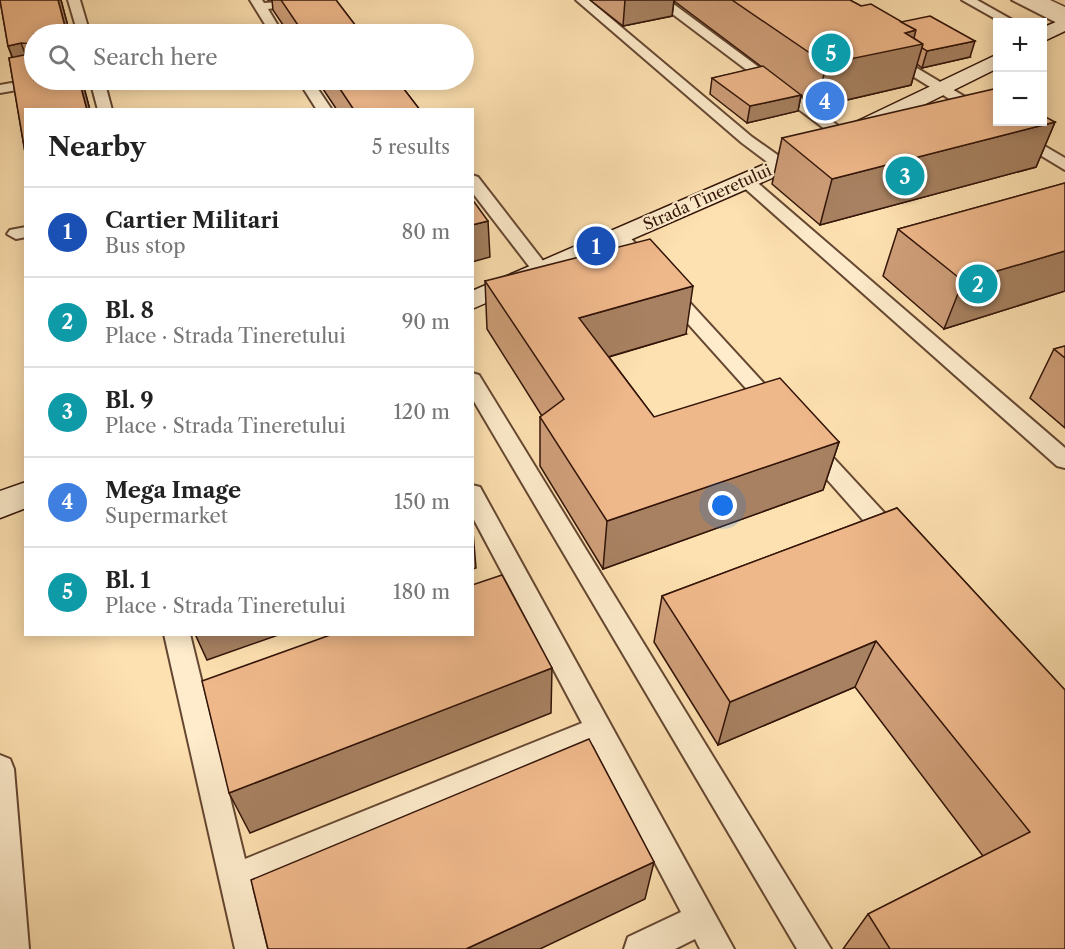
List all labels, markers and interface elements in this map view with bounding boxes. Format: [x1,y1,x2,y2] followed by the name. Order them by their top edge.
[993,18,1047,126] map controls
[993,18,1047,72] button: +
[24,24,474,90] search box
[812,31,850,76] pin: 5
[45,41,78,74] icon: search
[93,44,218,71] text: Search here
[993,72,1047,126] button: −
[806,78,844,124] pin: 4
[48,131,146,163] text: Nearby
[372,135,450,159] text: 5 results
[886,154,924,198] pin: 3
[640,160,774,234] street label: Strada Tineretului
[105,207,279,234] text: Cartier Militari
[63,220,72,244] text: 1
[402,220,450,244] text: 80 m
[576,224,616,268] pin: 1
[105,234,186,258] text: Bus stop
[958,262,998,306] pin: 2
[105,297,154,324] text: Bl. 8
[62,310,73,334] text: 2
[402,310,450,334] text: 90 m
[105,324,346,348] text: Place · Strada Tineretului
[105,387,154,414] text: Bl. 9
[62,400,73,424] text: 3
[393,400,450,424] text: 120 m
[105,414,346,438] text: Place · Strada Tineretului
[105,477,241,504] text: Mega Image
[62,490,73,514] text: 4
[394,490,450,514] text: 150 m
[708,491,737,520] your location
[105,504,228,528] text: Supermarket
[105,567,150,594] text: Bl. 1
[62,580,73,604] text: 5
[393,580,450,604] text: 180 m
[105,594,346,618] text: Place · Strada Tineretului

